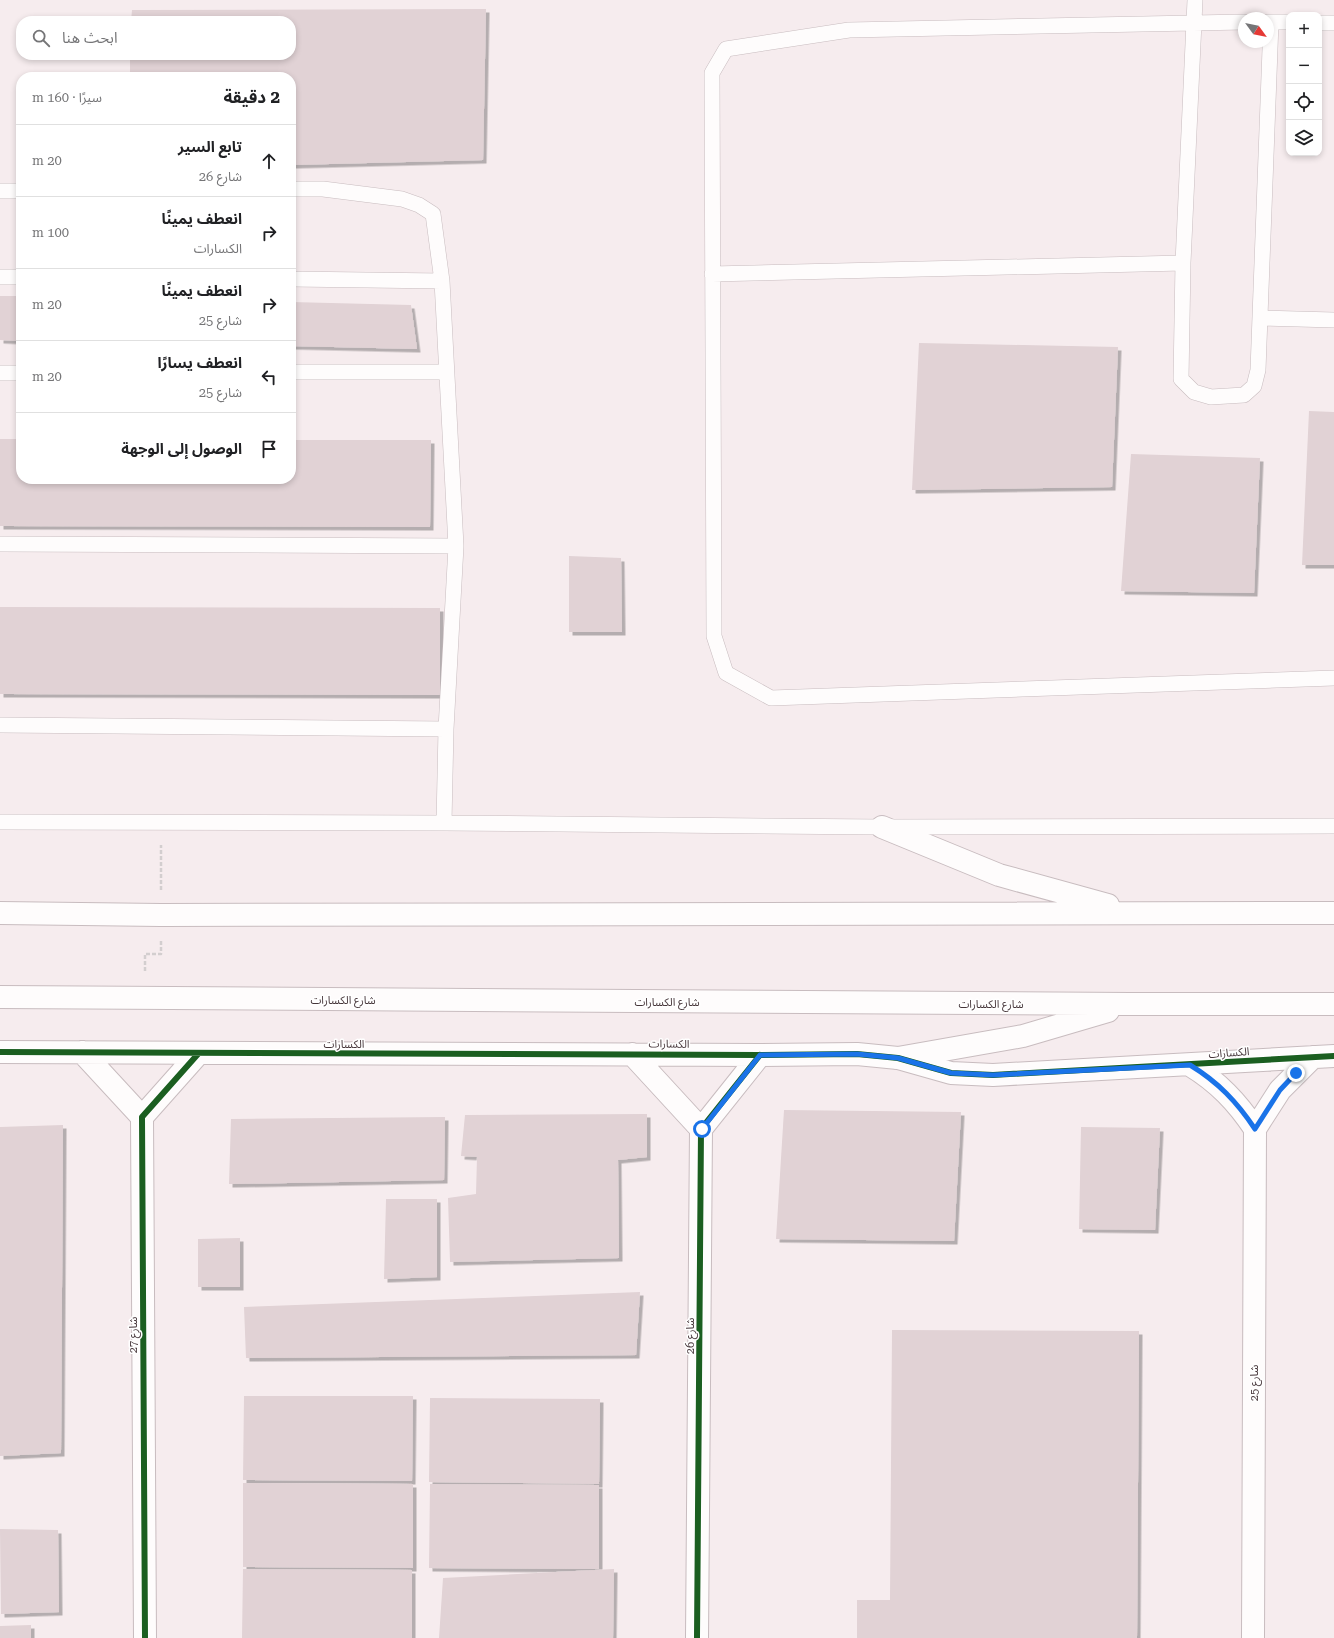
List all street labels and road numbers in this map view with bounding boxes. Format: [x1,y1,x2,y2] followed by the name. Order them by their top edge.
[310,994,376,1008] street label: شارع الكسارات
[634,996,700,1010] street label: شارع الكسارات
[958,998,1024,1012] street label: شارع الكسارات
[648,1037,690,1051] street label: الكسارات
[324,1038,364,1051] street label: الكسارات
[1208,1045,1250,1061] street label: الكسارات
[127,1316,141,1353] street label: شارع 27
[684,1317,698,1354] street label: شارع 26
[1248,1364,1262,1401] street label: شارع 25

